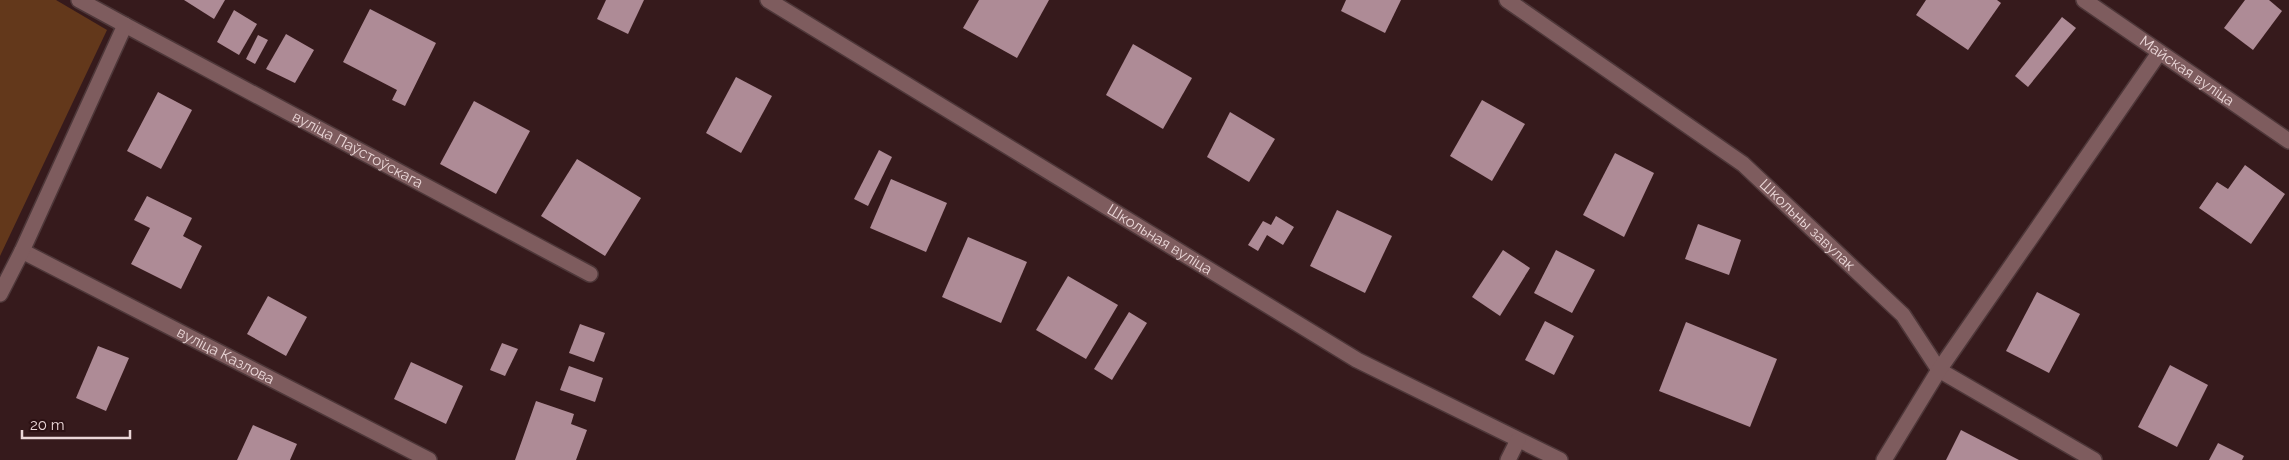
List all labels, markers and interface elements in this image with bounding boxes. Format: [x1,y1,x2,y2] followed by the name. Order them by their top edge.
[2136,32,2238,110] street label: Майская вуліца
[289,107,426,192] street label: вуліца Паўстоўскага
[1756,175,1859,274] street label: Школьны завулак
[1104,200,1215,278] street label: Школьная вуліца
[174,323,277,388] street label: вуліца Казлова
[22,408,130,440] scale bar
[30,416,65,434] text: 20 m

